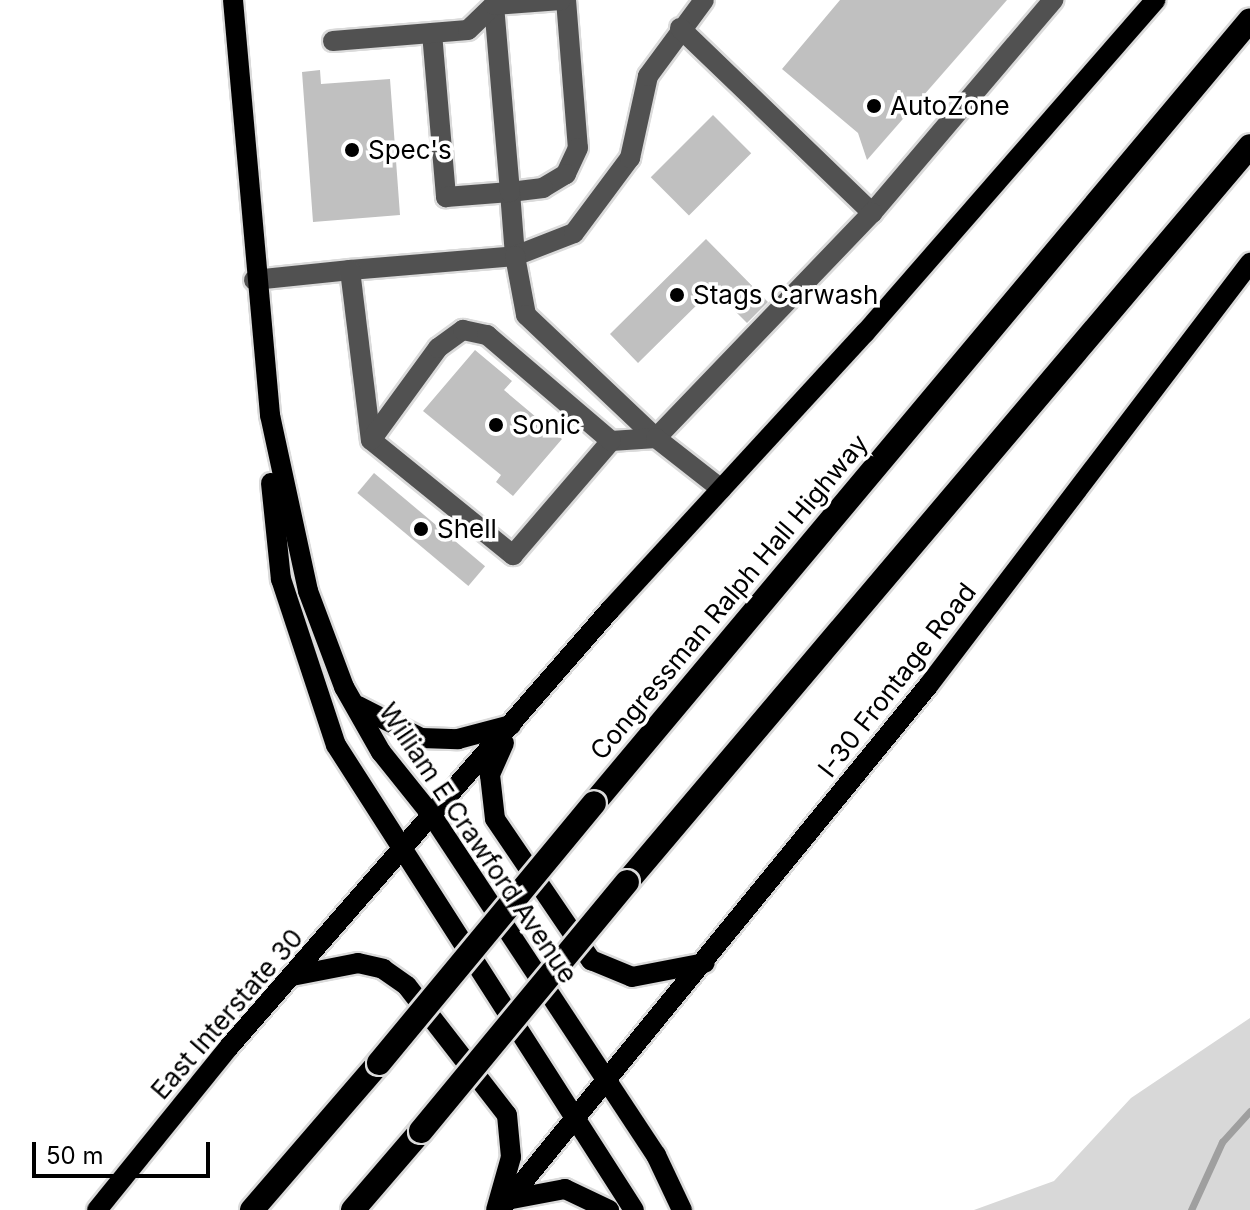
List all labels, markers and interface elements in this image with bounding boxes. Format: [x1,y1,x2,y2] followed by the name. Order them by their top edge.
[890,90,1010,122] place label: AutoZone
[865,97,883,115] marker: AutoZone
[368,134,452,166] place label: Spec's
[343,141,361,159] marker: Spec's
[693,279,878,311] place label: Stags Carwash
[668,286,686,304] marker: Stags Carwash
[512,409,581,441] place label: Sonic
[487,416,505,434] marker: Sonic
[584,428,874,766] street label: Congressman Ralph Hall Highway
[437,513,497,545] place label: Shell
[412,520,430,538] marker: Shell
[812,577,982,783] street label: I-30 Frontage Road
[372,697,584,989] street label: William E Crawford Avenue
[145,922,309,1106] street label: East Interstate 30
[36,1126,214,1176] scale bar
[46,1141,104,1170] text: 50 m

